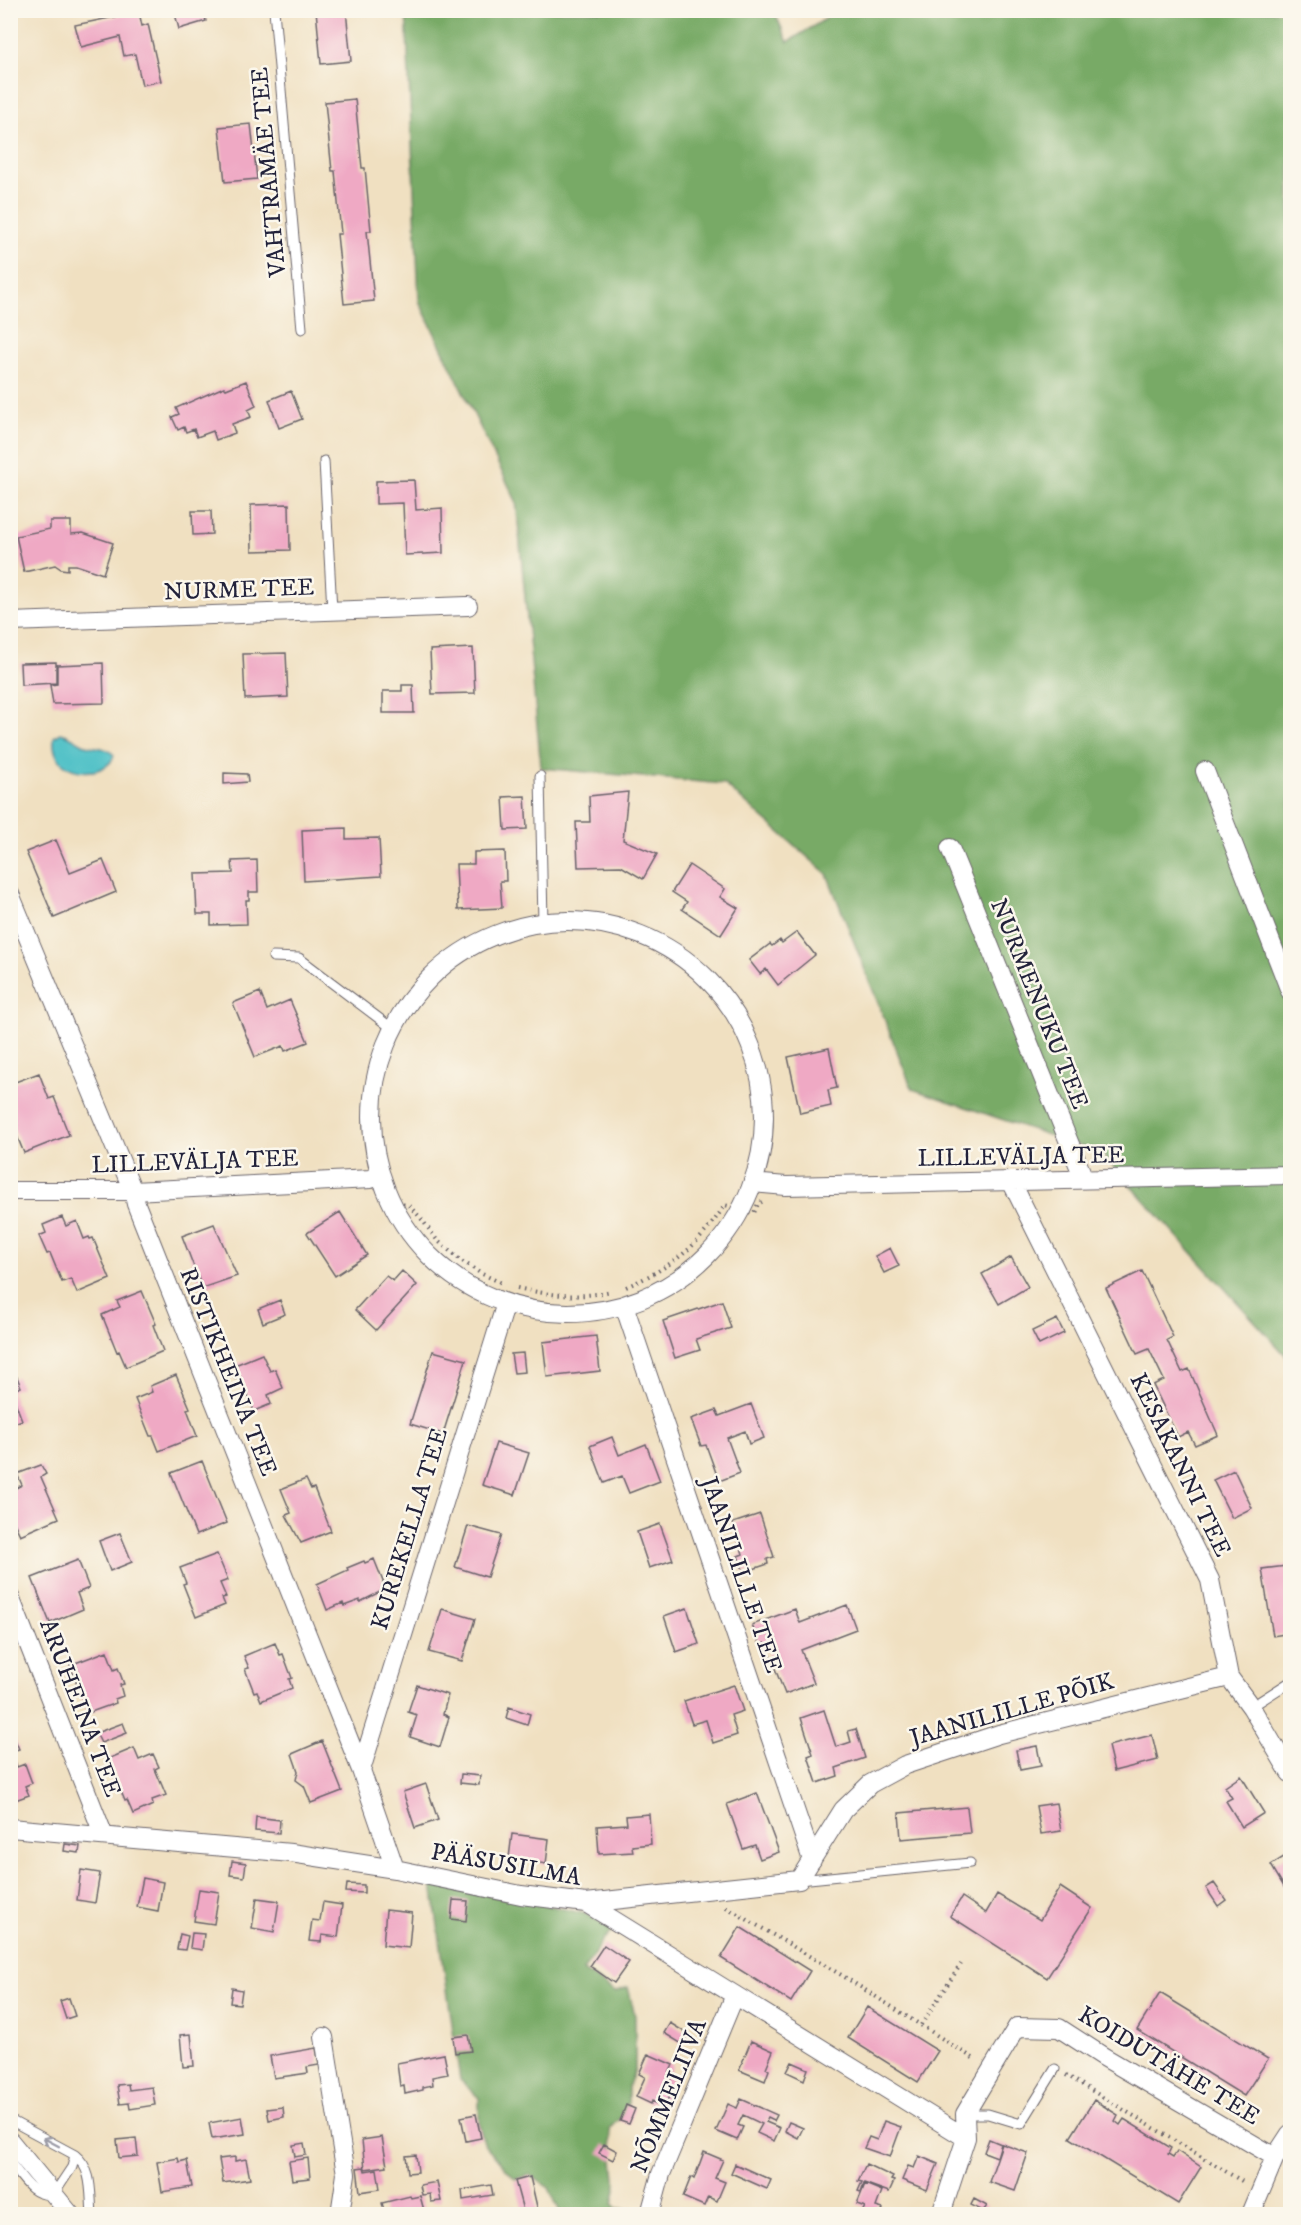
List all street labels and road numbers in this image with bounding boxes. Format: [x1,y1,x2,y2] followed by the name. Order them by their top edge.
[245,66,293,279] street label: VAHTRAMÄE TEE
[163,572,315,608] street label: NURME TEE
[983,895,1095,1113] street label: NURMENUKU TEE
[917,1140,1125,1174] street label: LILLEVÄLJA TEE
[91,1143,299,1181] street label: LILLEVÄLJA TEE
[172,1263,284,1481] street label: RISTIKHEINA TEE
[1123,1368,1237,1562] street label: KESAKANNI TEE
[365,1424,455,1634] street label: KUREKELLA TEE
[693,1471,789,1677] street label: JAANILILLE TEE
[32,1615,128,1801] street label: ARUHEINA TEE
[904,1666,1118,1754] street label: JAANILILLE PÕIK
[429,1837,584,1893] street label: PÄÄSUSILMA
[1073,2000,1265,2132] street label: KOIDUTÄHE TEE
[624,2013,714,2178] street label: NÕMMELIIVA

